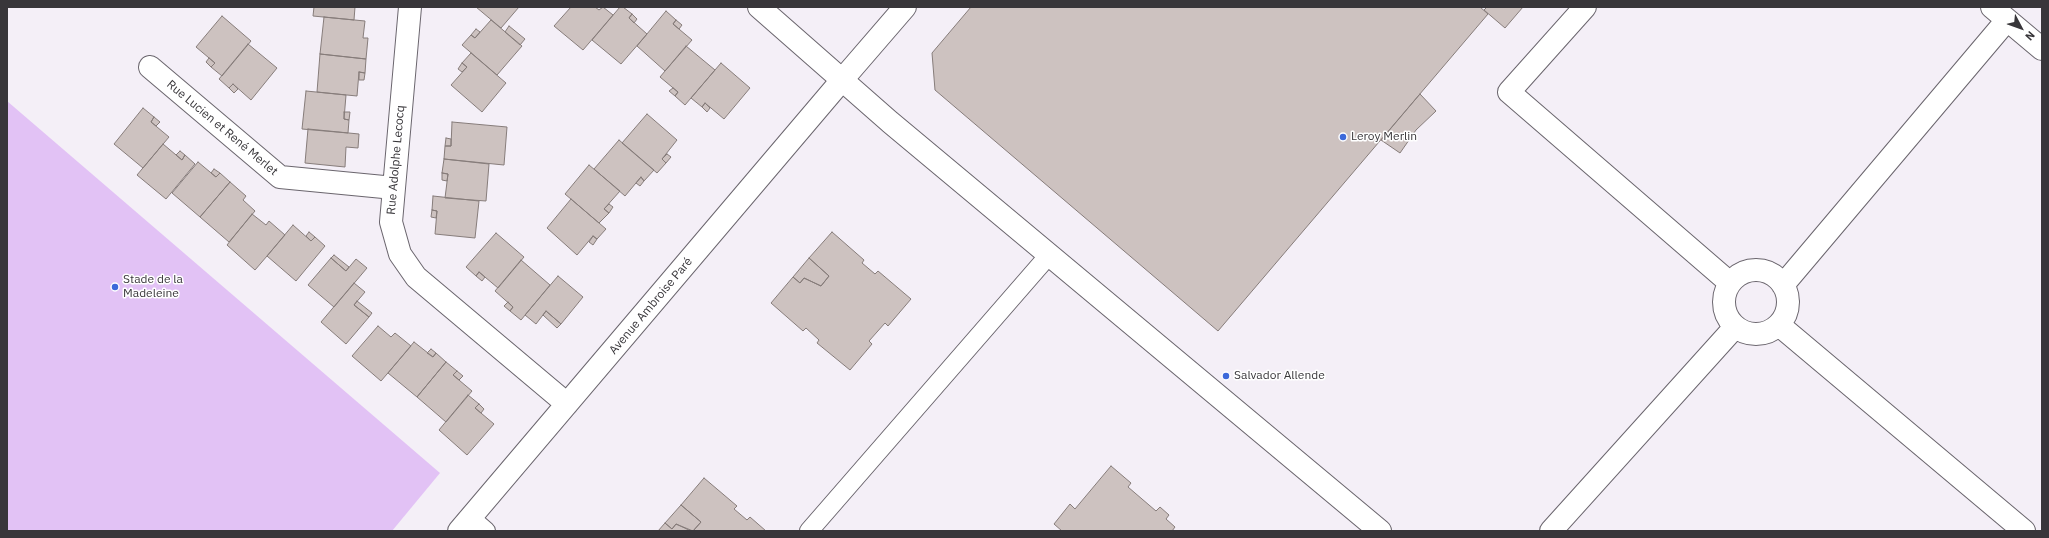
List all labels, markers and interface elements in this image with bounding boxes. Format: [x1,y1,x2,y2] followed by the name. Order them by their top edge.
[2001,8,2041,48] north arrow
[2022,28,2038,43] text: N
[163,77,281,179] street label: Rue Lucien et René Merlet
[384,105,408,215] street label: Rue Adolphe Lecocq
[1351,130,1417,144] place label: Leroy Merlin
[1338,132,1348,142] marker: Leroy Merlin
[606,255,696,357] street label: Avenue Ambroise Paré
[123,273,183,301] place label: Stade de la Madeleine
[110,282,120,292] marker: Stade de la Madeleine
[1234,369,1325,383] place label: Salvador Allende
[1221,371,1231,381] marker: Salvador Allende

